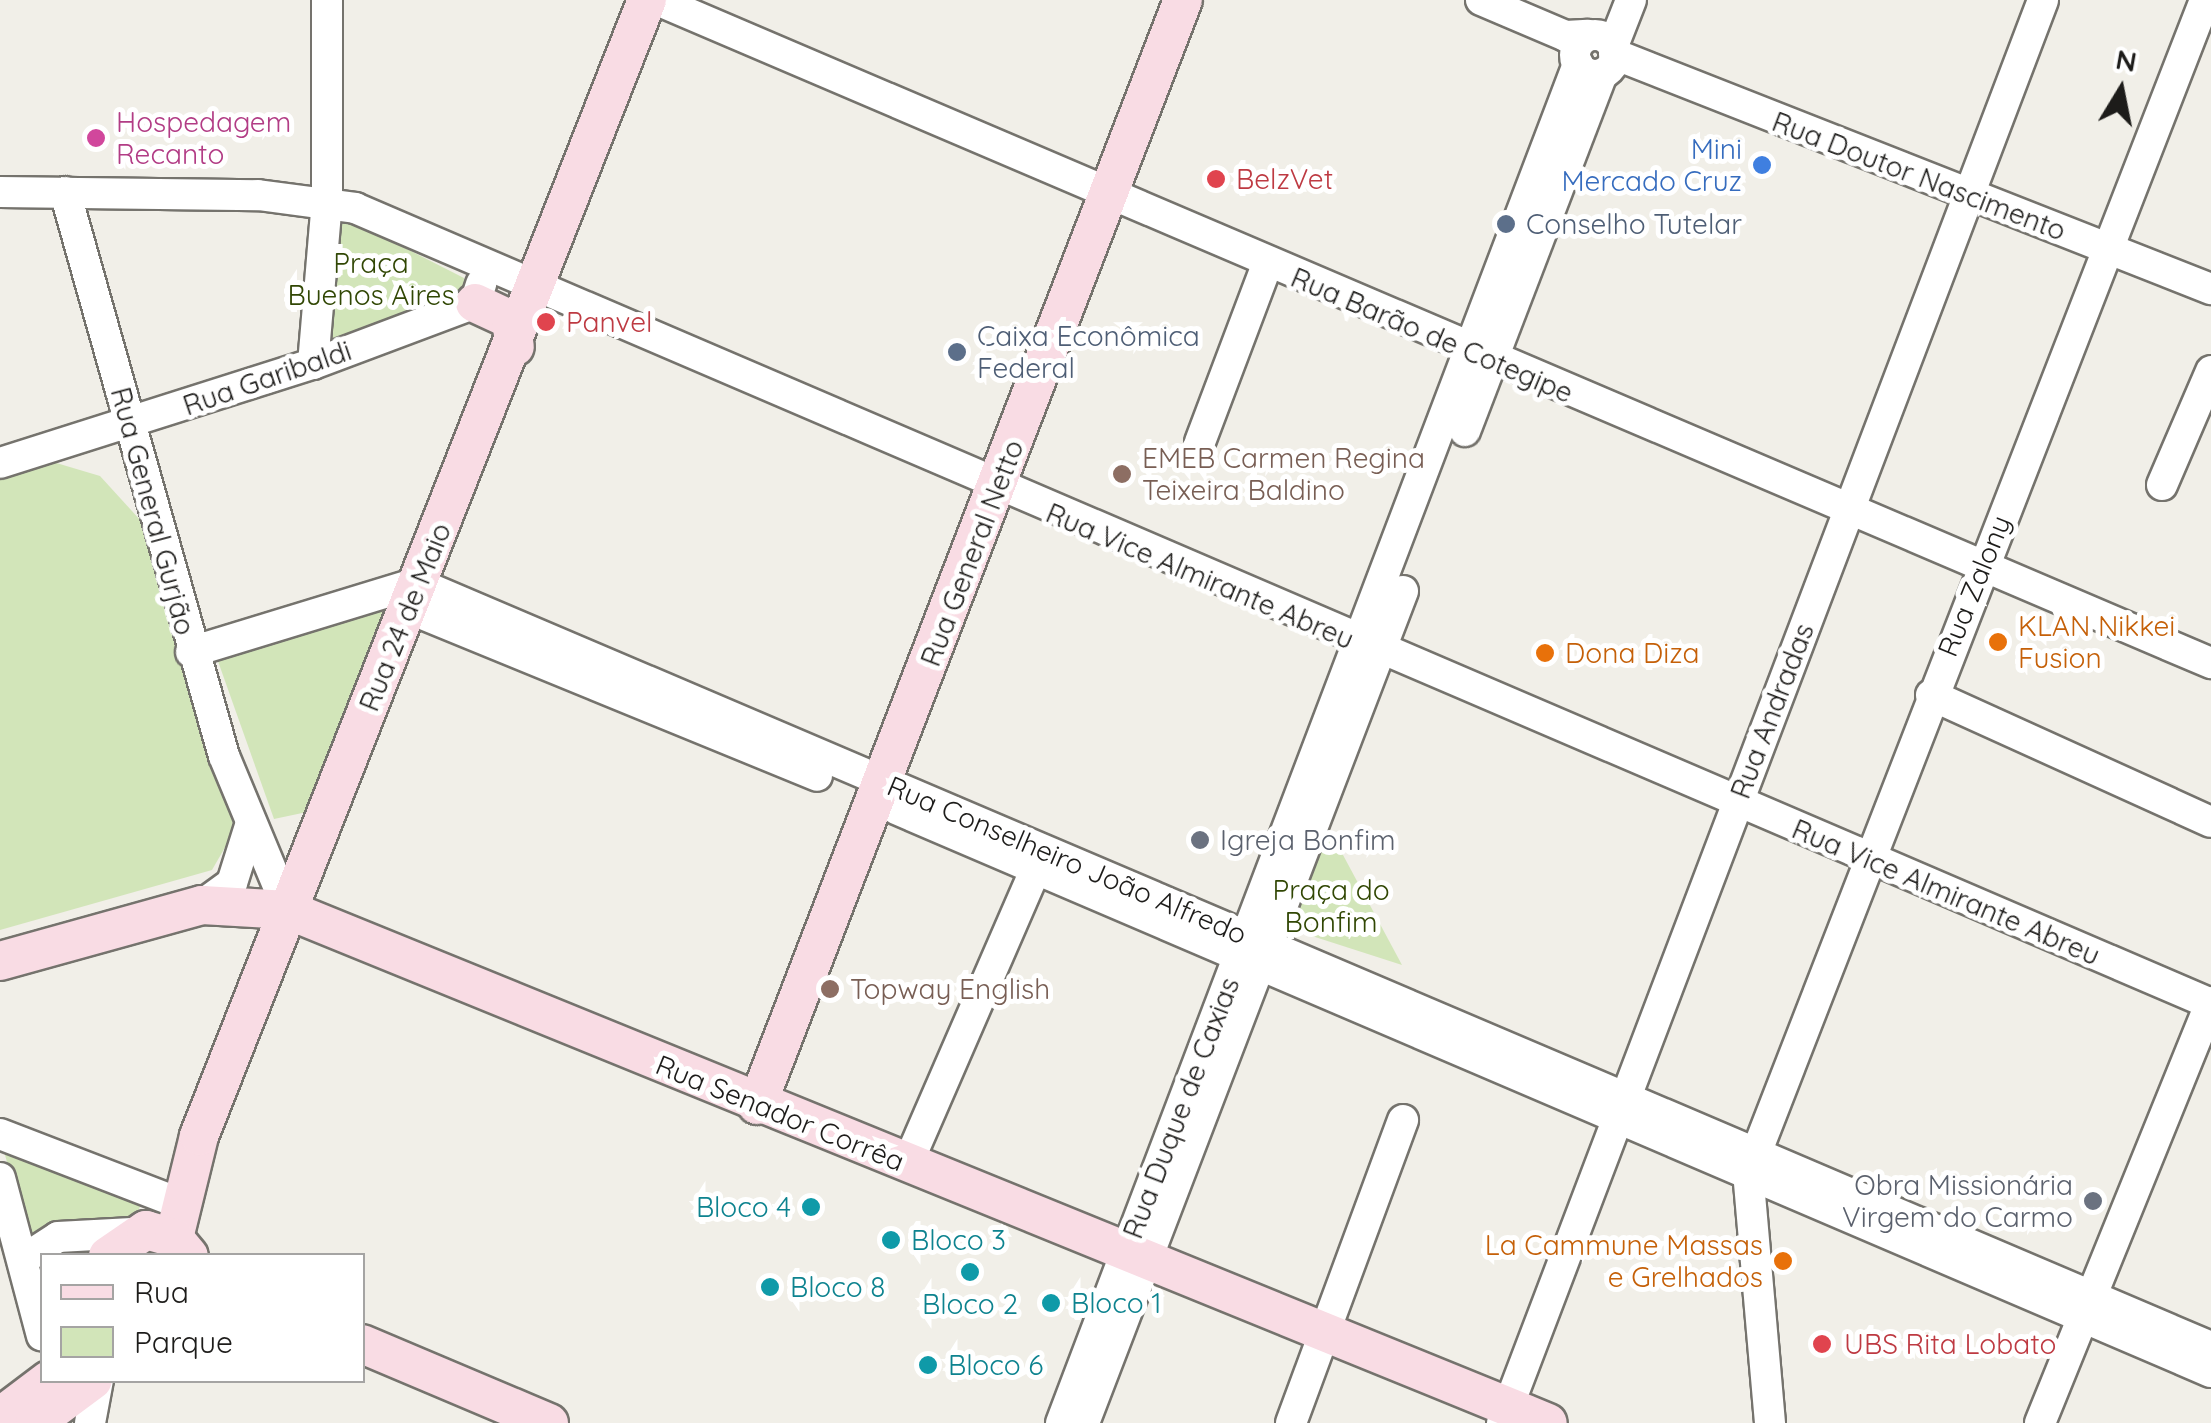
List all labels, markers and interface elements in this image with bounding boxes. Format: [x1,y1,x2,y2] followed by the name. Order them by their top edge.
[2071,40,2171,140] north arrow
[2113,41,2139,79] text: N
[1767,104,2071,248] street label: Rua Doutor Nascimento
[116,105,291,171] place label: Hospedagem Recanto
[85,127,107,149] marker: Hospedagem Recanto
[1561,132,1742,198] place label: Mini Mercado Cruz
[1751,154,1773,176] marker: Mini Mercado Cruz
[1236,162,1333,196] place label: BelzVet
[1205,168,1227,190] marker: BelzVet
[1526,207,1742,241] place label: Conselho Tutelar
[1495,213,1517,235] marker: Conselho Tutelar
[287,246,455,312] park label: Praça Buenos Aires
[1286,260,1578,410] street label: Rua Barão de Cotegipe
[566,305,652,339] place label: Panvel
[535,311,557,333] marker: Panvel
[977,319,1200,385] place label: Caixa Econômica Federal
[178,334,356,422] street label: Rua Garibaldi
[946,341,968,363] marker: Caixa Econômica Federal
[104,383,202,639] street label: Rua General Gurjão
[913,435,1031,671] street label: Rua General Netto
[1142,441,1425,507] place label: EMEB Carmen Regina Teixeira Baldino
[1111,463,1133,485] marker: EMEB Carmen Regina Teixeira Baldino
[1041,496,1359,656] street label: Rua Vice Almirante Abreu
[1931,511,2017,661] street label: Rua Zalony
[352,518,458,716] street label: Rua 24 de Maio
[2018,609,2175,675] place label: KLAN Nikkei Fusion
[1723,619,1821,803] street label: Rua Andradas
[1987,631,2009,653] marker: KLAN Nikkei Fusion
[1565,636,1700,670] place label: Dona Diza
[1534,642,1556,664] marker: Dona Diza
[882,769,1252,951] street label: Rua Conselheiro João Alfredo
[1787,812,2105,972] street label: Rua Vice Almirante Abreu
[1220,823,1396,857] place label: Igreja Bonfim
[1189,829,1211,851] marker: Igreja Bonfim
[1272,873,1390,939] park label: Praça do Bonfim
[850,972,1050,1006] place label: Topway English
[1116,973,1246,1243] street label: Rua Duque de Caxias
[819,978,841,1000] marker: Topway English
[651,1048,909,1178] street label: Rua Senador Corrêa
[1842,1168,2073,1234] place label: Obra Missionária Virgem do Carmo
[696,1190,791,1224] place label: Bloco 4
[2082,1190,2104,1212] marker: Obra Missionária Virgem do Carmo
[800,1196,822,1218] marker: Bloco 4
[911,1223,1006,1257] place label: Bloco 3
[1485,1228,1763,1294] place label: La Cammune Massas e Grelhados
[880,1229,902,1251] marker: Bloco 3
[1772,1250,1794,1272] marker: La Cammune Massas e Grelhados
[40,1253,365,1383] legend
[959,1261,981,1283] marker: Bloco 2
[790,1270,885,1304] place label: Bloco 8
[134,1273,189,1311] text: Rua
[759,1276,781,1298] marker: Bloco 8
[1071,1286,1162,1320] place label: Bloco 1
[922,1287,1018,1321] place label: Bloco 2
[1040,1292,1062,1314] marker: Bloco 1
[134,1323,233,1361] text: Parque
[1844,1327,2056,1361] place label: UBS Rita Lobato
[1809,1331,1835,1357] marker: UBS Rita Lobato
[948,1348,1043,1382] place label: Bloco 6
[917,1354,939,1376] marker: Bloco 6

